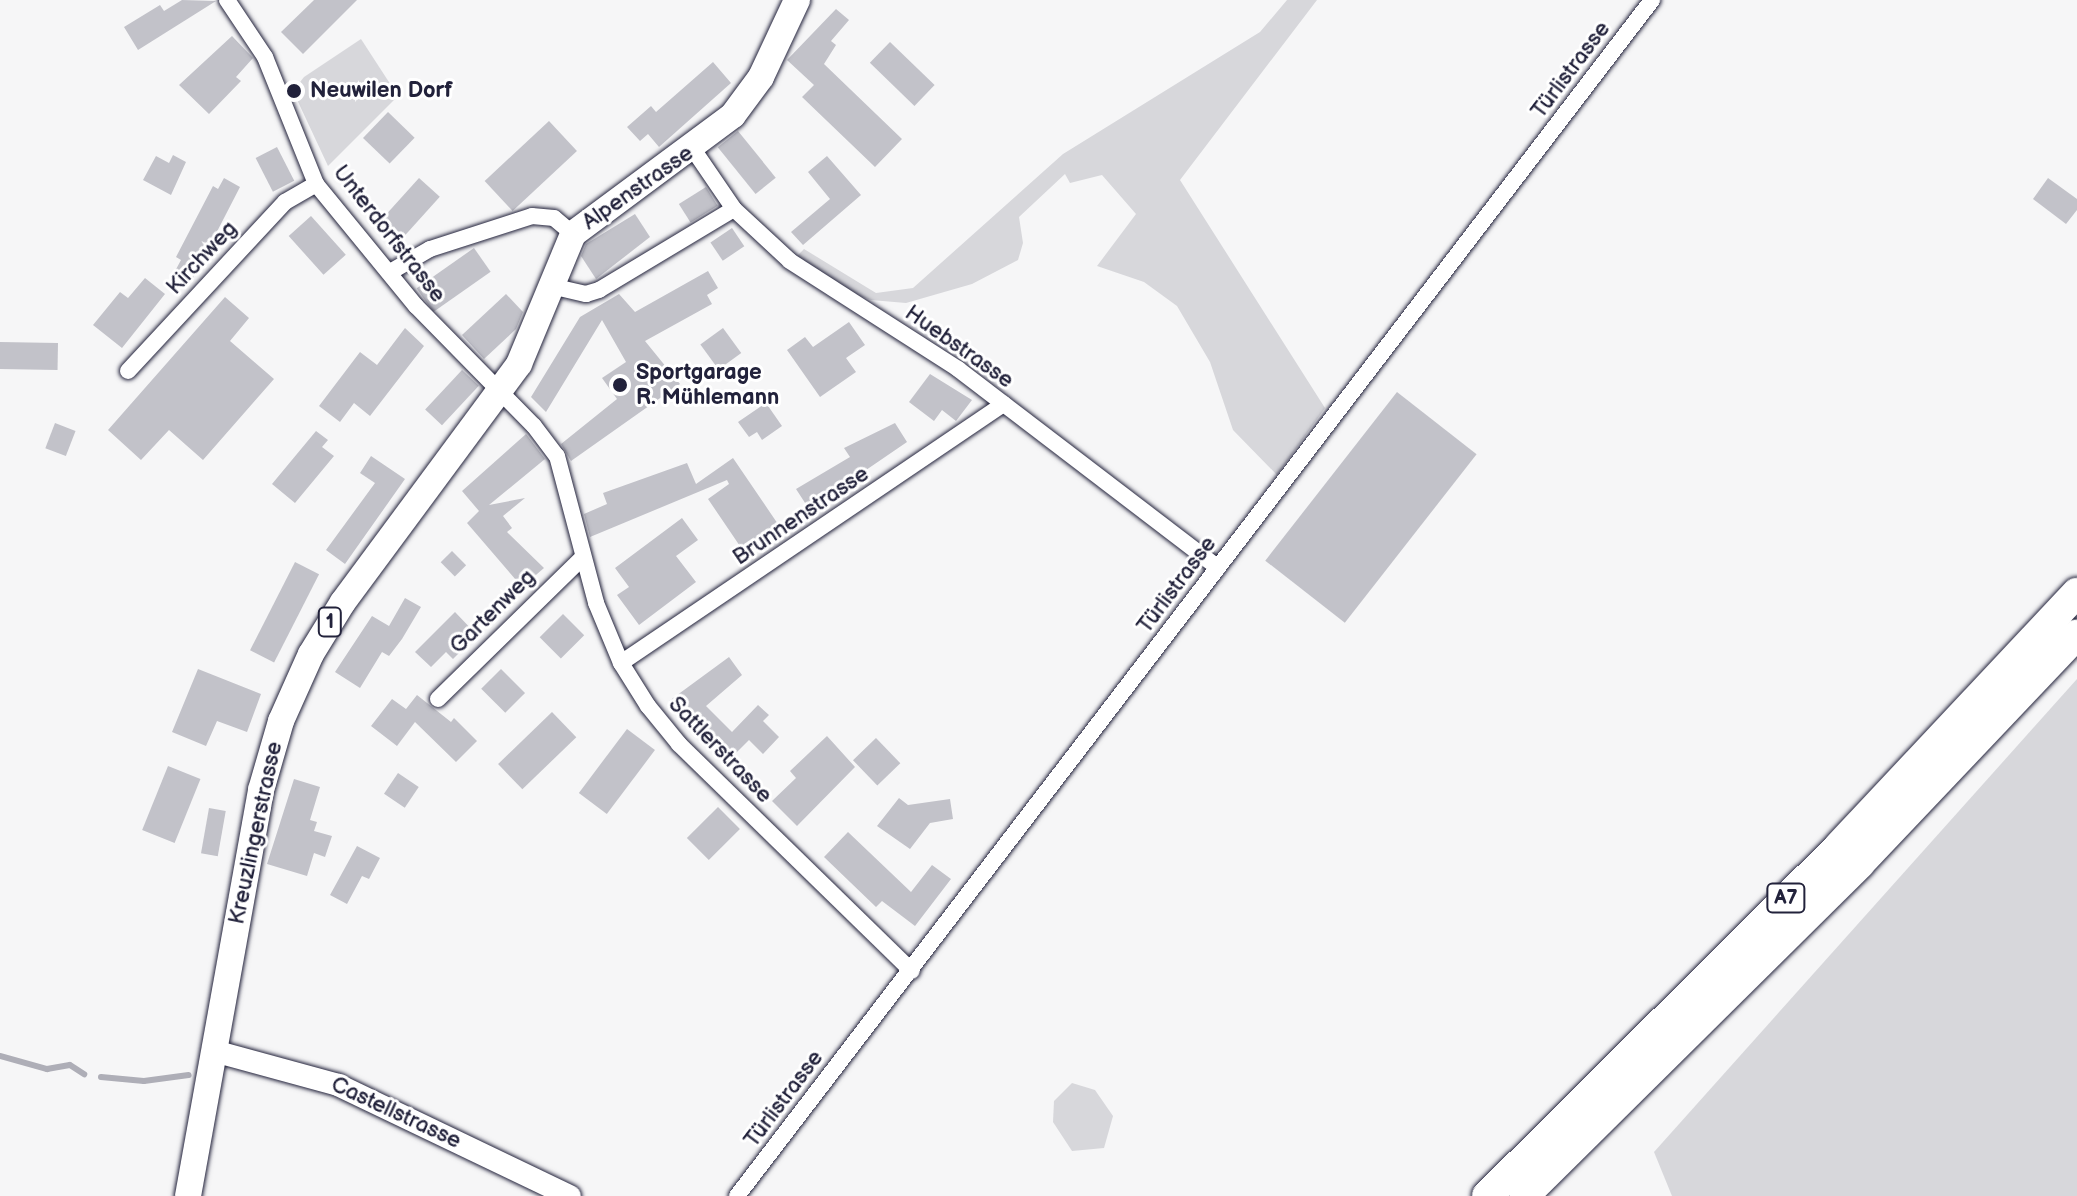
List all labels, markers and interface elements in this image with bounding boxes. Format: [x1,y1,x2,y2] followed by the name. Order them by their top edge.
[1526,16,1616,124] street label: Türlistrasse
[310,78,453,104] place label: Neuwilen Dorf
[285,82,303,100] marker: Neuwilen Dorf
[578,140,698,236] street label: Alpenstrasse
[327,160,451,308] street label: Unterdorfstrasse
[161,216,243,300] street label: Kirchweg
[900,300,1018,394] street label: Huebstrasse
[636,359,779,410] place label: Sportgarage R. Mühlemann
[611,376,629,394] marker: Sportgarage R. Mühlemann
[728,461,874,571] street label: Brunnenstrasse
[1132,531,1222,639] street label: Türlistrasse
[445,564,541,660] street label: Gartenweg
[316,606,344,638] road number: 1
[663,691,777,809] street label: Sattlerstrasse
[224,739,288,927] street label: Kreuzlingerstrasse
[1766,882,1806,914] road number: A7
[739,1045,829,1153] street label: Türlistrasse
[327,1071,465,1155] street label: Castellstrasse

